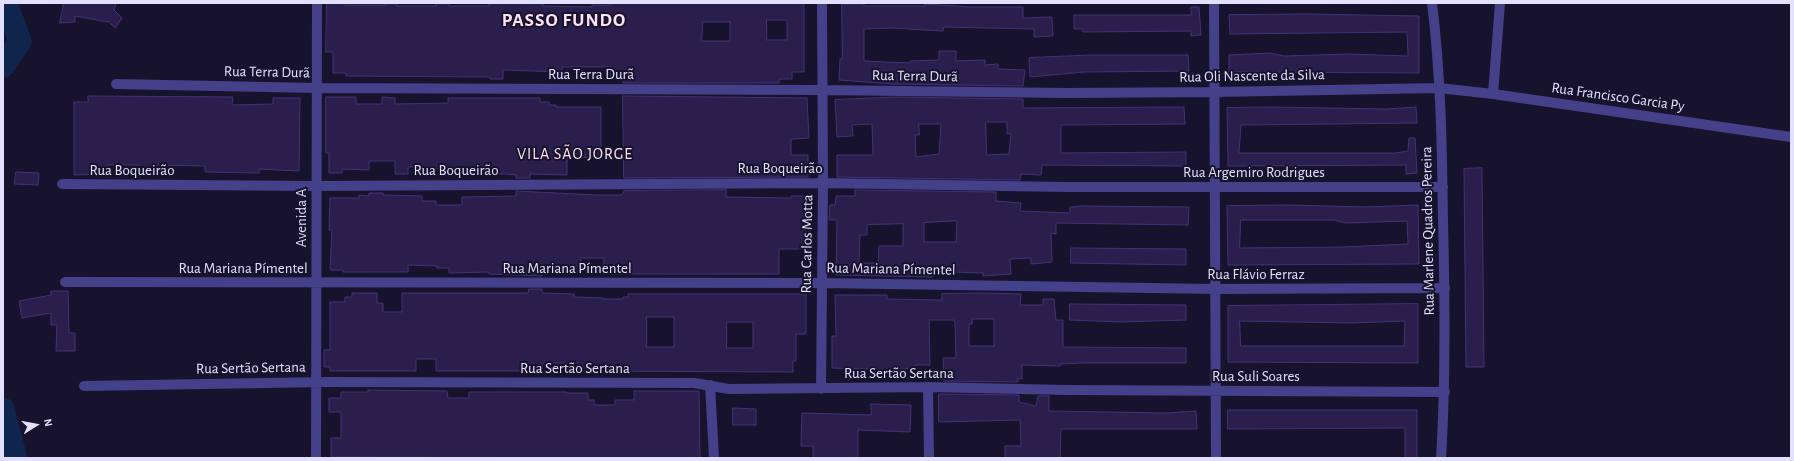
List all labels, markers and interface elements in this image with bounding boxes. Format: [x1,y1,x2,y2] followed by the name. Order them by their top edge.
[502,9,626,31] district label: PASSO FUNDO
[224,62,310,82] street label: Rua Terra Durã
[548,65,634,83] street label: Rua Terra Durã
[872,66,958,86] street label: Rua Terra Durã
[1179,66,1325,86] street label: Rua Oli Nascente da Silva
[1550,79,1686,115] street label: Rua Francisco Garcia Py
[517,144,633,164] district label: VILA SÃO JORGE
[1418,146,1438,316] street label: Rua Marlene Quadros Pereira
[737,159,823,177] street label: Rua Boqueirão
[89,161,175,179] street label: Rua Boqueirão
[413,161,499,179] street label: Rua Boqueirão
[1183,163,1325,181] street label: Rua Argemiro Rodrigues
[292,189,310,247] street label: Avenida A
[797,194,817,294] street label: Rua Carlos Motta
[178,259,308,277] street label: Rua Mariana Pímentel
[502,259,632,277] street label: Rua Mariana Pímentel
[826,259,956,279] street label: Rua Mariana Pímentel
[1207,265,1305,283] street label: Rua Flávio Ferraz
[196,358,306,378] street label: Rua Sertão Sertana
[520,359,630,377] street label: Rua Sertão Sertana
[844,364,954,382] street label: Rua Sertão Sertana
[1212,367,1300,385] street label: Rua Suli Soares
[16,405,56,445] north arrow
[42,418,54,427] text: N

